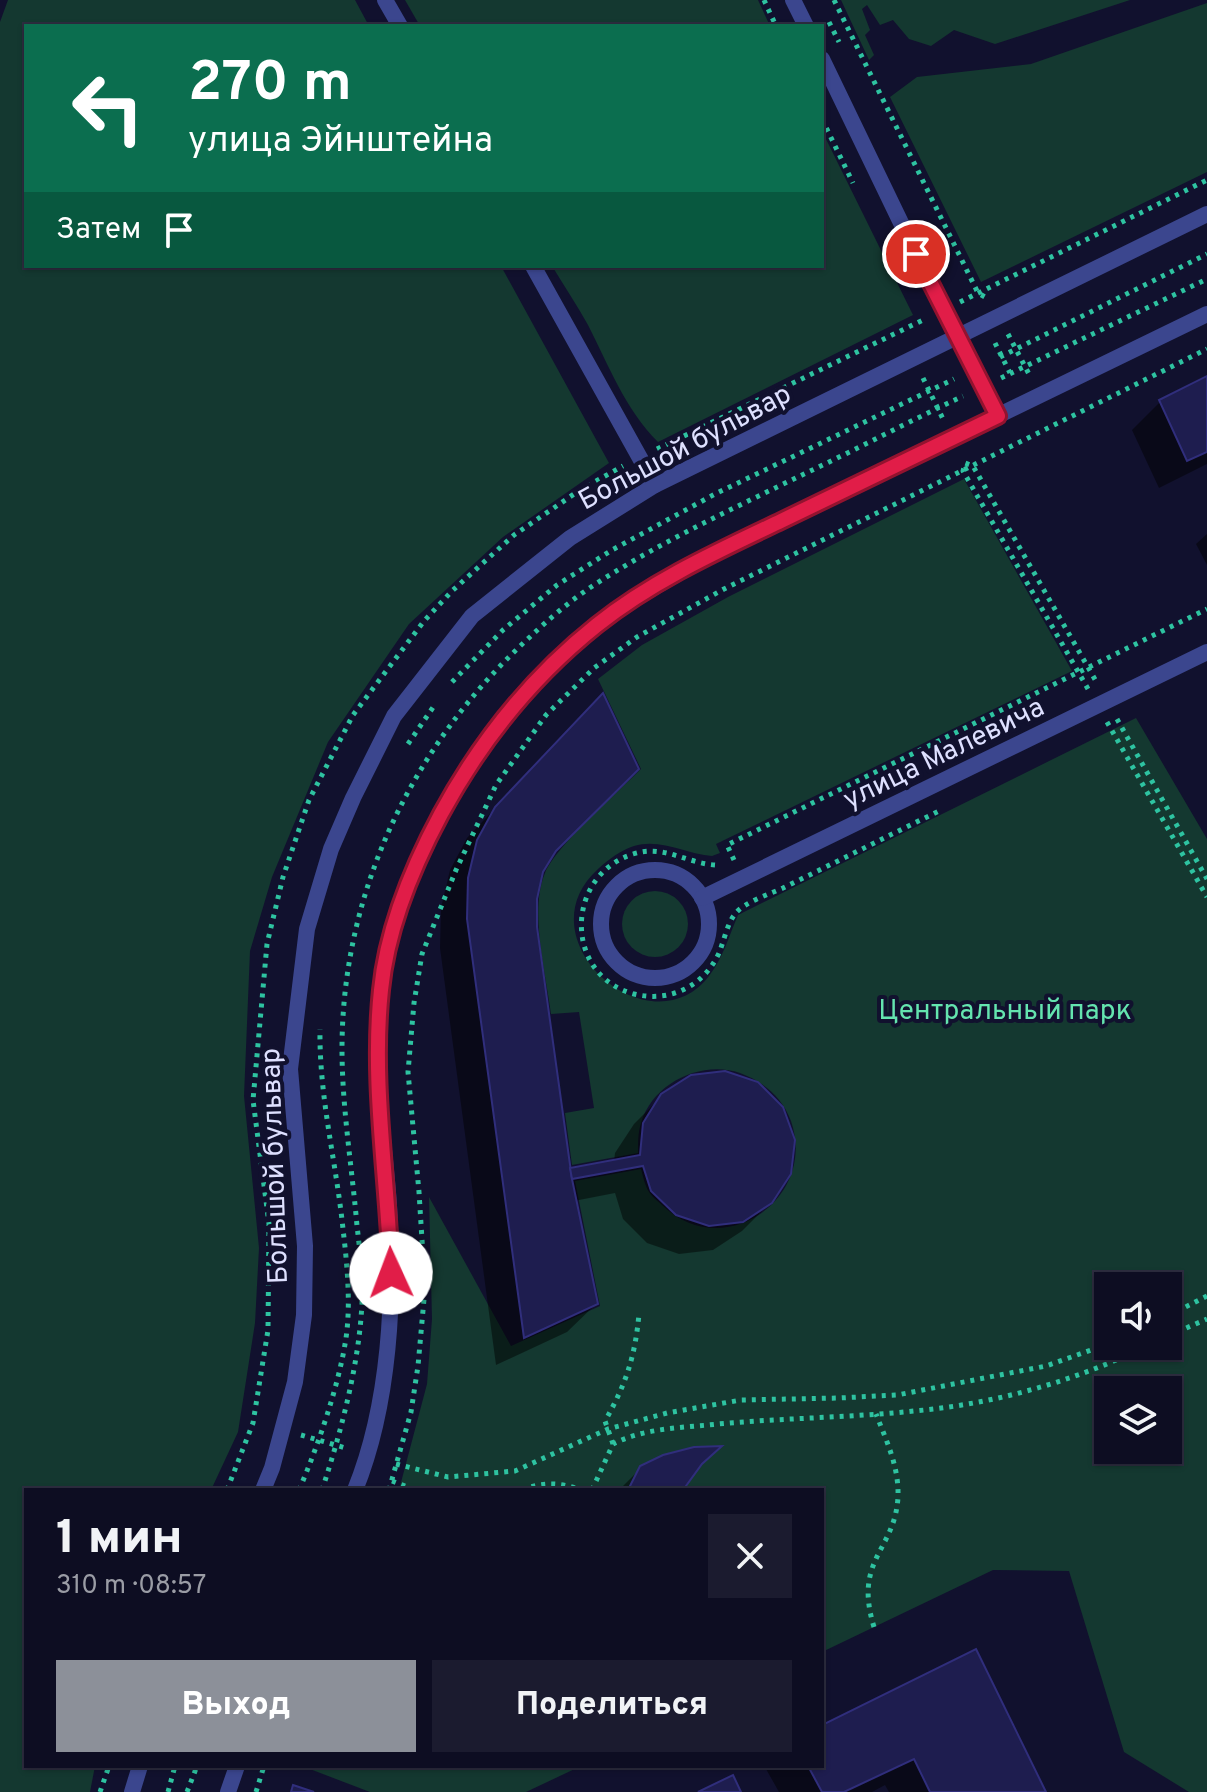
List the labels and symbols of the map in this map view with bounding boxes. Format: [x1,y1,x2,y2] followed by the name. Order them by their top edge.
[882,220,950,288] pin
[573,377,798,520] street label: Большой бульвар
[838,690,1051,819] street label: улица Малевича
[878,994,1132,1030] park label: Центральный парк
[254,1047,298,1285] street label: Большой бульвар
[349,1231,433,1315] position arrow

